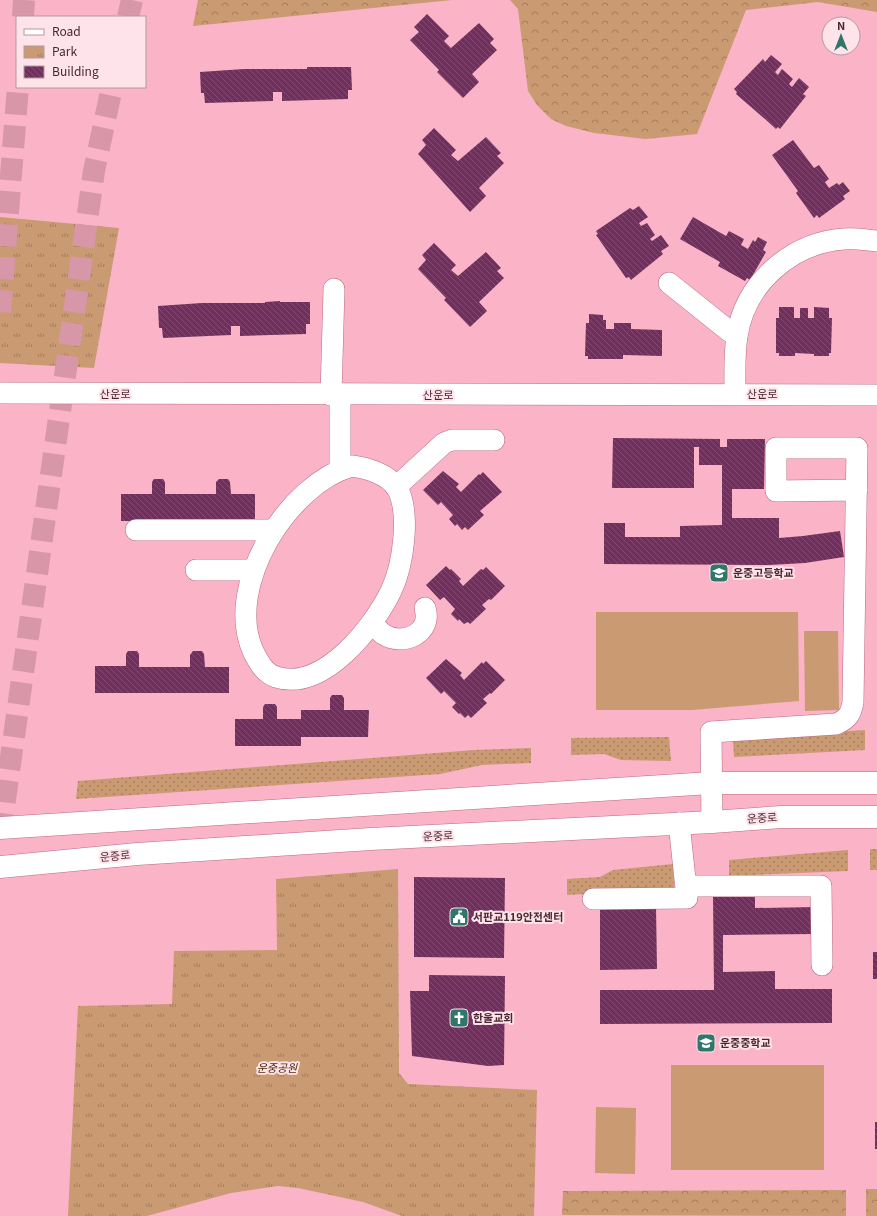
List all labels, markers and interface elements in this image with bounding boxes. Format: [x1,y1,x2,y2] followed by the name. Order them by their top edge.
[16,16,146,88] legend
[821,16,861,56] north arrow
[837,17,845,33] text: N
[52,22,81,39] text: Road
[52,42,77,59] text: Park
[52,62,99,79] text: Building
[100,385,130,401] street label: 산운로
[747,385,777,401] street label: 산운로
[423,386,453,402] street label: 산운로
[708,562,730,584] school or university icon: 운중고등학교
[733,564,794,580] place label: 운중고등학교
[746,808,778,826] street label: 운중로
[422,826,454,844] street label: 운중로
[99,846,131,864] street label: 운중로
[448,906,470,928] public building icon: 서판교119안전센터
[473,908,563,924] place label: 서판교119안전센터
[448,1007,470,1029] church icon: 한울교회
[473,1009,513,1025] place label: 한울교회
[695,1032,717,1054] school or university icon: 운중중학교
[720,1034,771,1050] place label: 운중중학교
[257,1059,298,1075] park label: 운중공원

